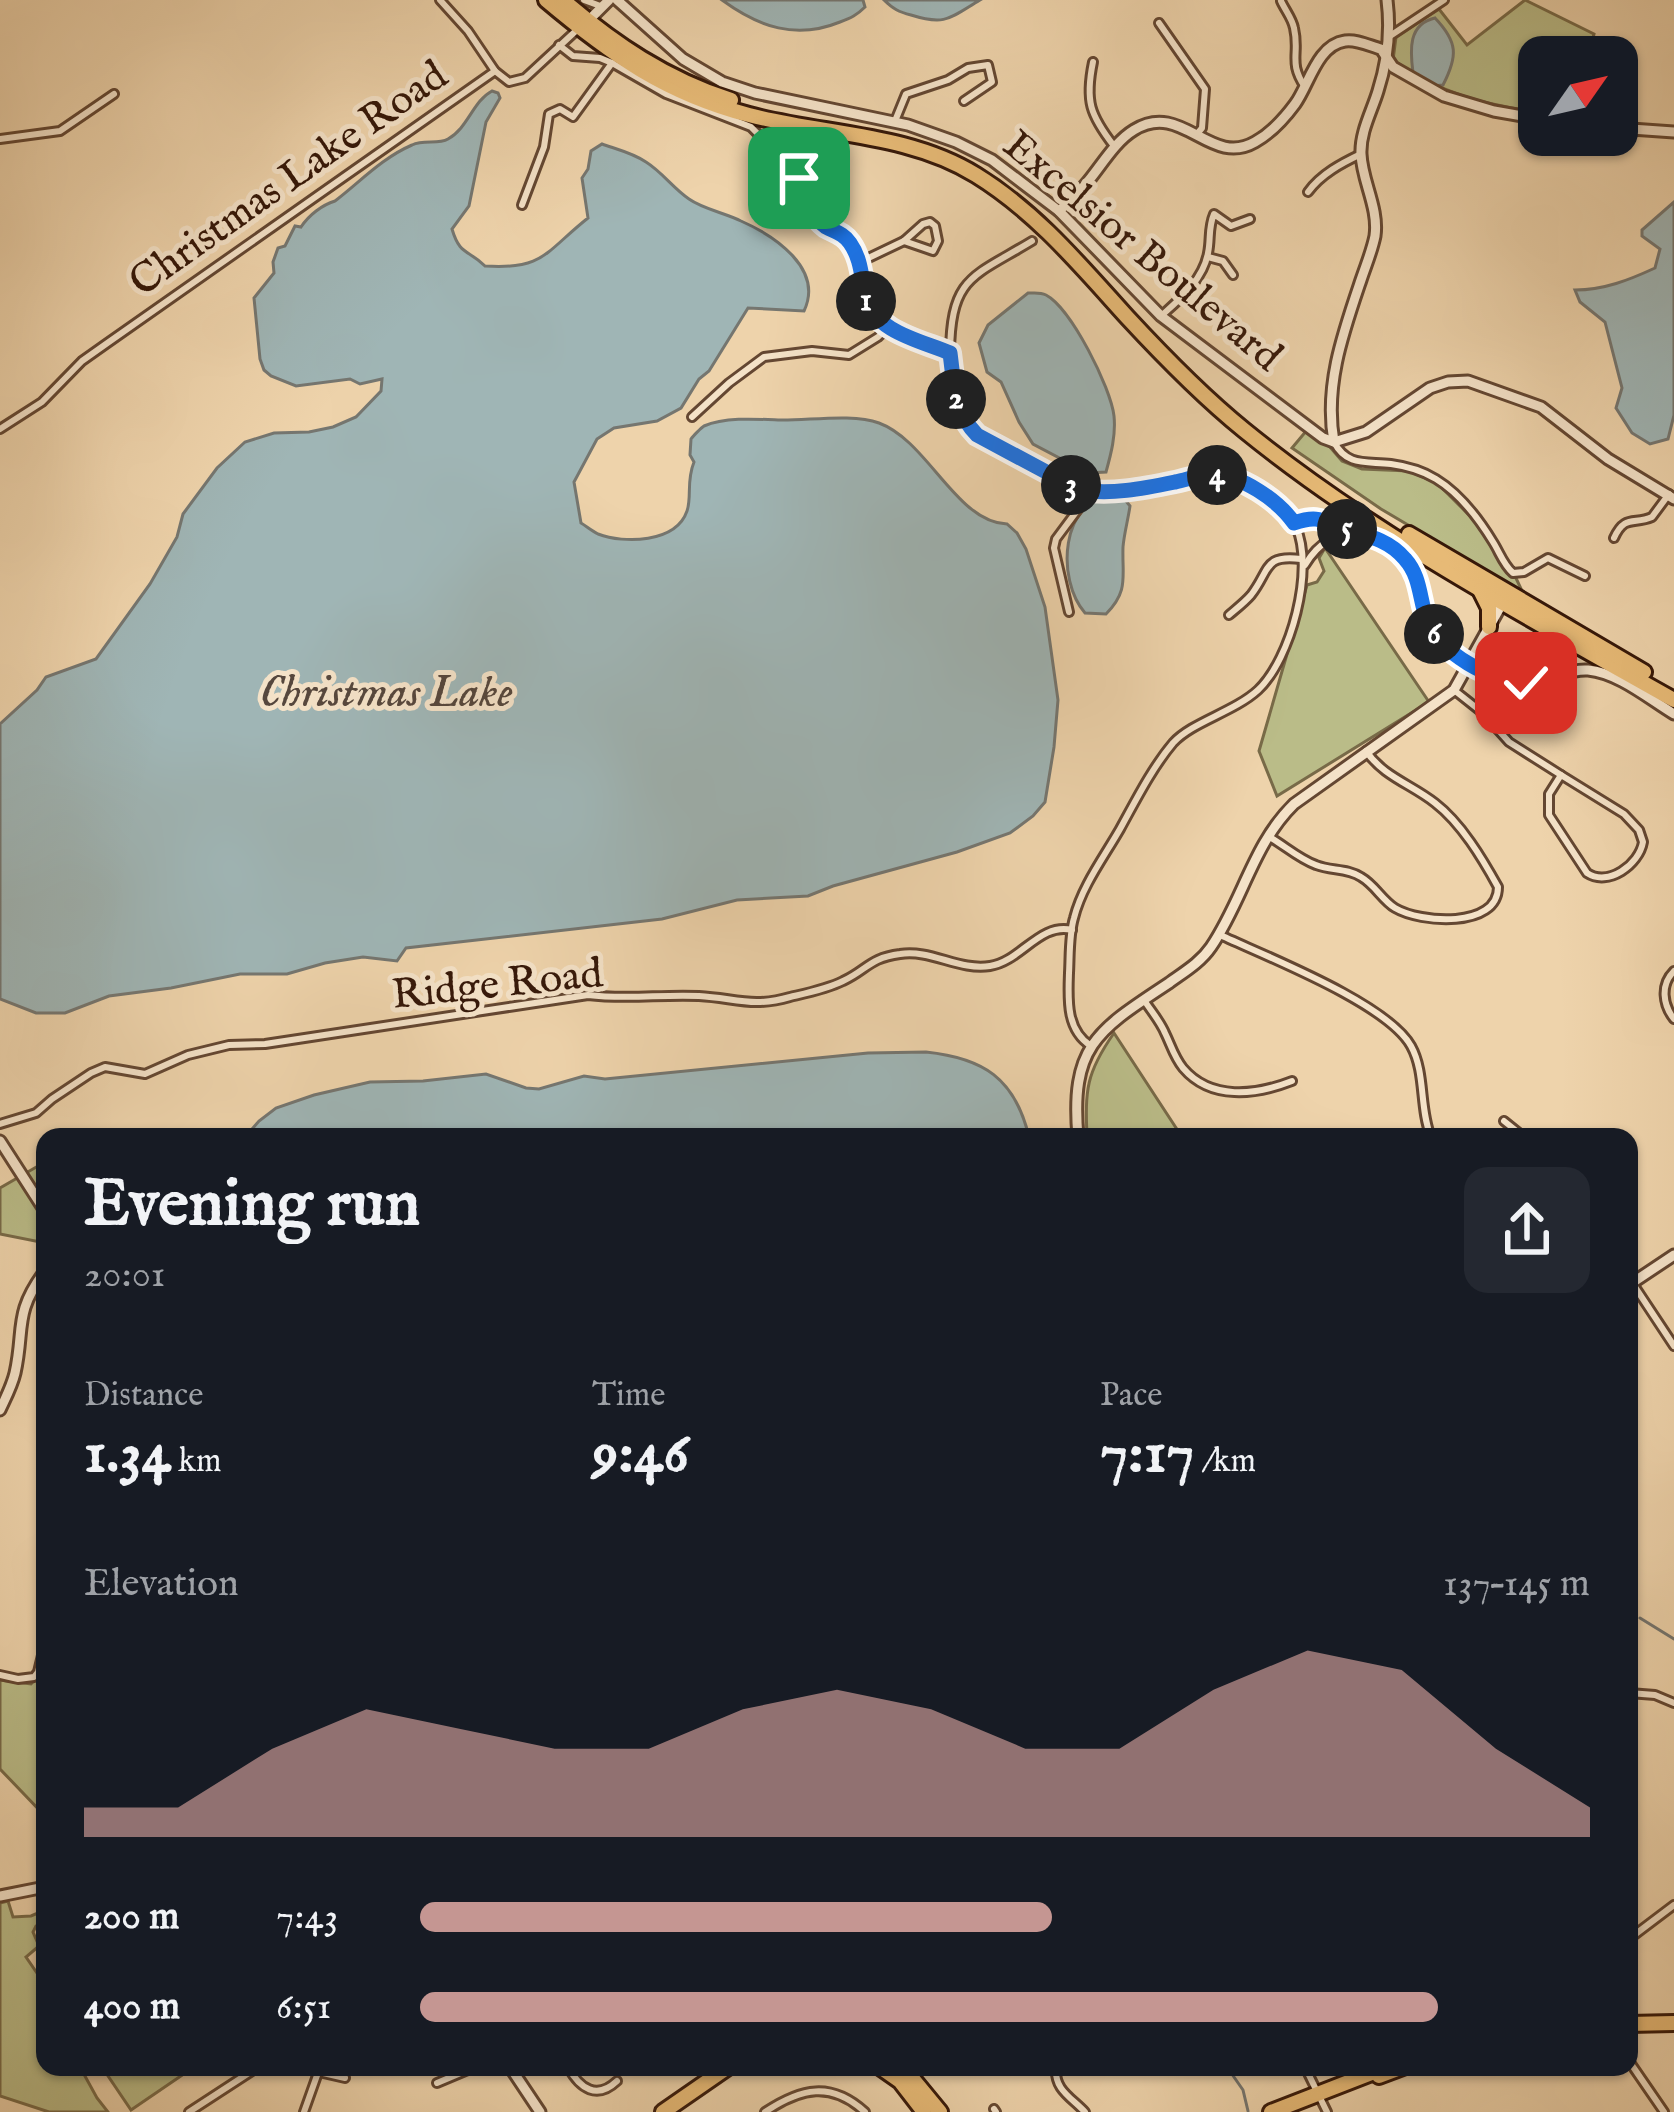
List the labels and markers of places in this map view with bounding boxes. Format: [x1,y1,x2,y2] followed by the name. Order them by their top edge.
[748,127,850,229] pin
[836,271,896,331] pin: 1
[926,369,986,429] pin: 2
[1187,445,1247,505] pin: 4
[1041,455,1101,515] pin: 3
[1317,499,1377,559] pin: 5
[1404,604,1464,664] pin: 6
[1475,632,1577,734] pin

